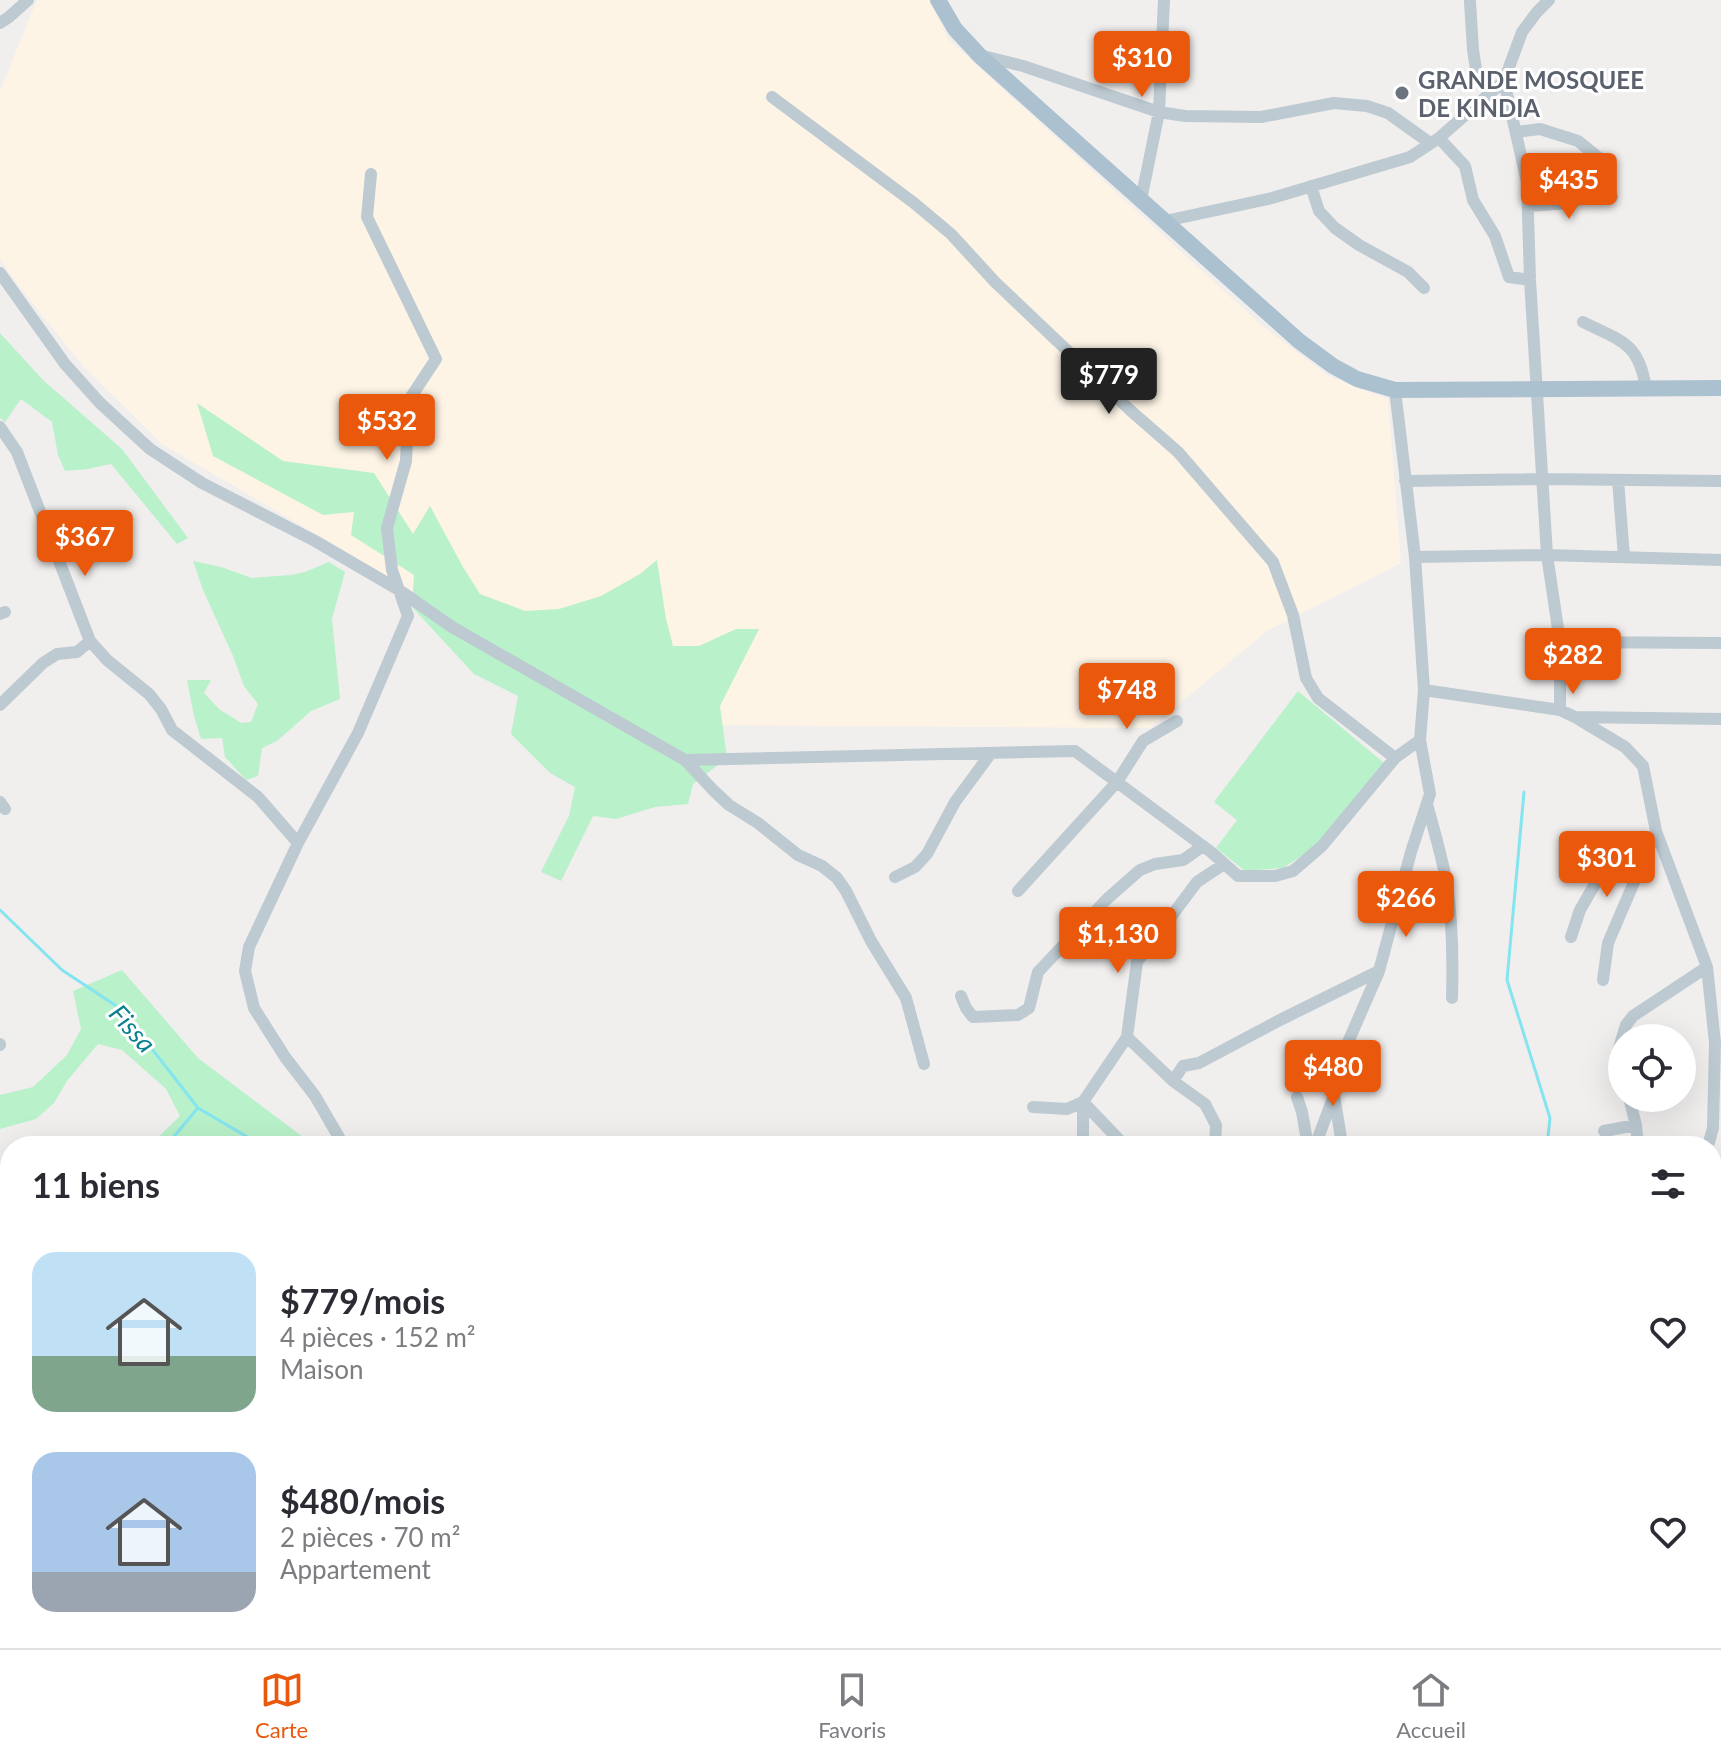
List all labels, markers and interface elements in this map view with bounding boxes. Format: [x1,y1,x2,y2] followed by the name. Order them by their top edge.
[1095,31,1189,99] pin: $310
[1112,41,1172,73] text: $310
[1418,65,1644,122] place label: GRANDE MOSQUEE DE KINDIA
[1393,84,1411,102] marker: GRANDE MOSQUEE DE KINDIA
[1522,153,1616,221] pin: $435
[1539,163,1599,195] text: $435
[1062,348,1156,416] pin: $779
[1079,358,1139,390] text: $779
[340,394,434,462] pin: $532
[357,404,417,436] text: $532
[38,510,132,578] pin: $367
[55,520,115,552] text: $367
[1526,628,1620,696] pin: $282
[1543,638,1603,670] text: $282
[1080,663,1174,731] pin: $748
[1097,673,1157,705] text: $748
[1560,831,1654,899] pin: $301
[1577,841,1637,873] text: $301
[1359,871,1453,939] pin: $266
[1376,881,1436,913] text: $266
[1053,907,1183,975] pin: $1,130
[1077,917,1159,949] text: $1,130
[103,997,163,1059] water label: Fissa
[1608,1024,1696,1112] map controls
[1608,1024,1696,1112] button: locate
[1286,1040,1380,1108] pin: $480
[1303,1050,1363,1082] text: $480
[1646,1162,1690,1206] icon: filters
[32,1164,160,1205] text: 11 biens
[280,1280,445,1321] text: $779/mois
[96,1284,192,1380] icon: home
[1646,1310,1690,1354] icon: heart
[280,1321,475,1353] text: 4 pièces · 152 m²
[280,1353,363,1385] text: Maison
[280,1480,445,1521] text: $480/mois
[96,1484,192,1580] icon: home
[1646,1510,1690,1554] icon: heart
[280,1521,460,1553] text: 2 pièces · 70 m²
[280,1553,431,1585] text: Appartement
[255,1668,308,1743] tab: Carte
[818,1668,886,1743] tab: Favoris
[1396,1668,1466,1743] tab: Accueil

